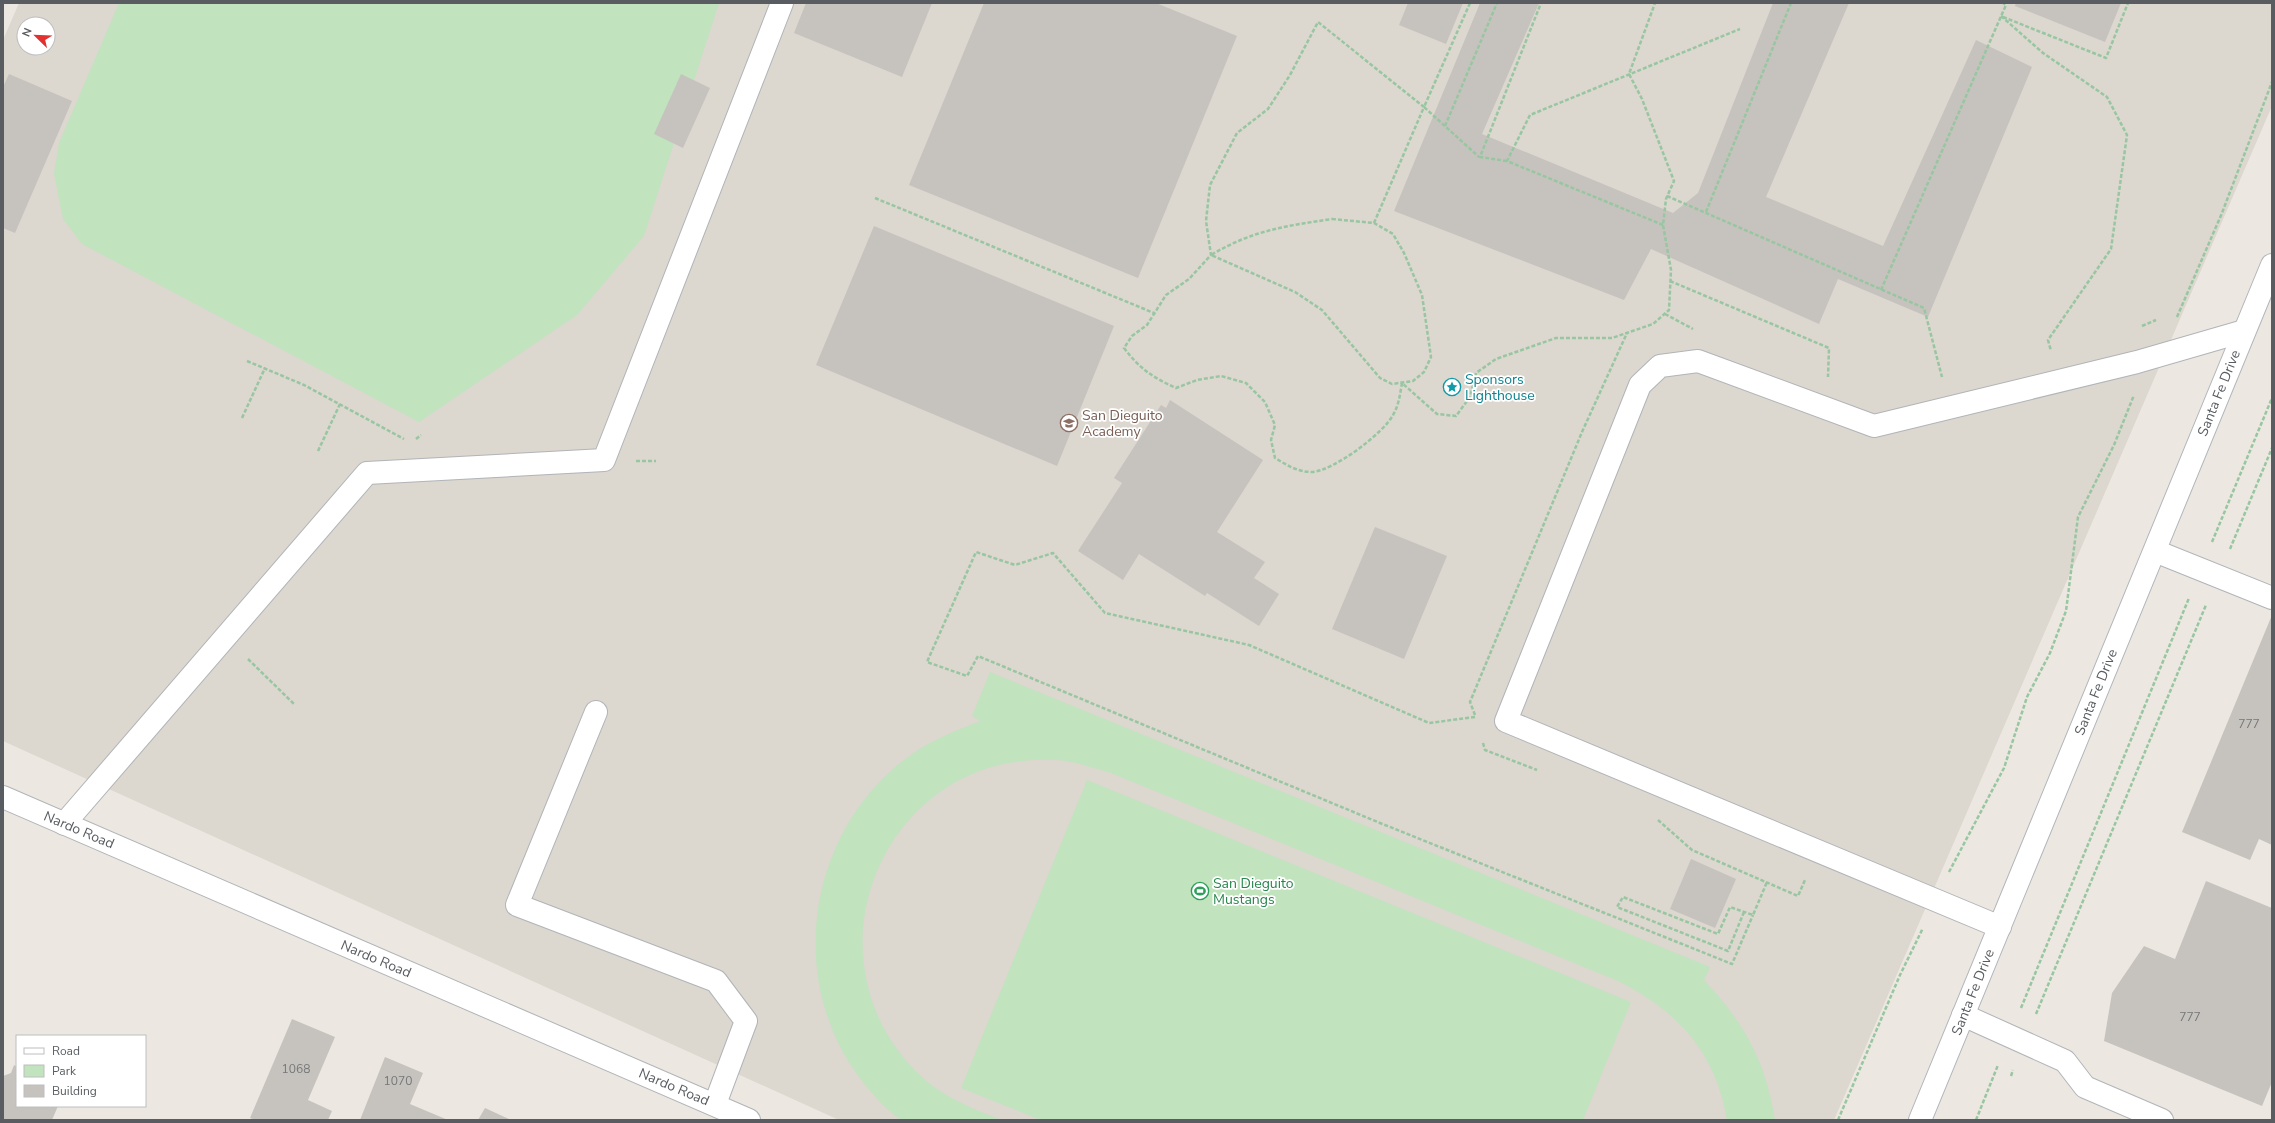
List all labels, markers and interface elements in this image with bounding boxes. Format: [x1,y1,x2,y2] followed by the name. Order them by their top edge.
[16,16,56,56] north arrow
[19,26,36,39] text: N
[2193,347,2245,439] street label: Santa Fe Drive
[1465,370,1535,405] place label: Sponsors Lighthouse
[1442,377,1462,397] place icon: Sponsors Lighthouse
[1082,406,1163,441] place label: San Dieguito Academy
[1059,413,1079,433] school or university icon: San Dieguito Academy
[2070,646,2122,738] street label: Santa Fe Drive
[2238,716,2260,732] house number: 777
[41,807,117,853] street label: Nardo Road
[1213,874,1294,909] place label: San Dieguito Mustangs
[1190,881,1210,901] sports icon: San Dieguito Mustangs
[338,936,414,982] street label: Nardo Road
[1947,946,1999,1038] street label: Santa Fe Drive
[2179,1009,2201,1025] house number: 777
[16,1035,146,1107] legend
[52,1043,80,1059] text: Road
[282,1061,310,1077] house number: 1068
[52,1063,77,1079] text: Park
[636,1064,712,1110] street label: Nardo Road
[384,1073,412,1089] house number: 1070
[52,1083,97,1099] text: Building

